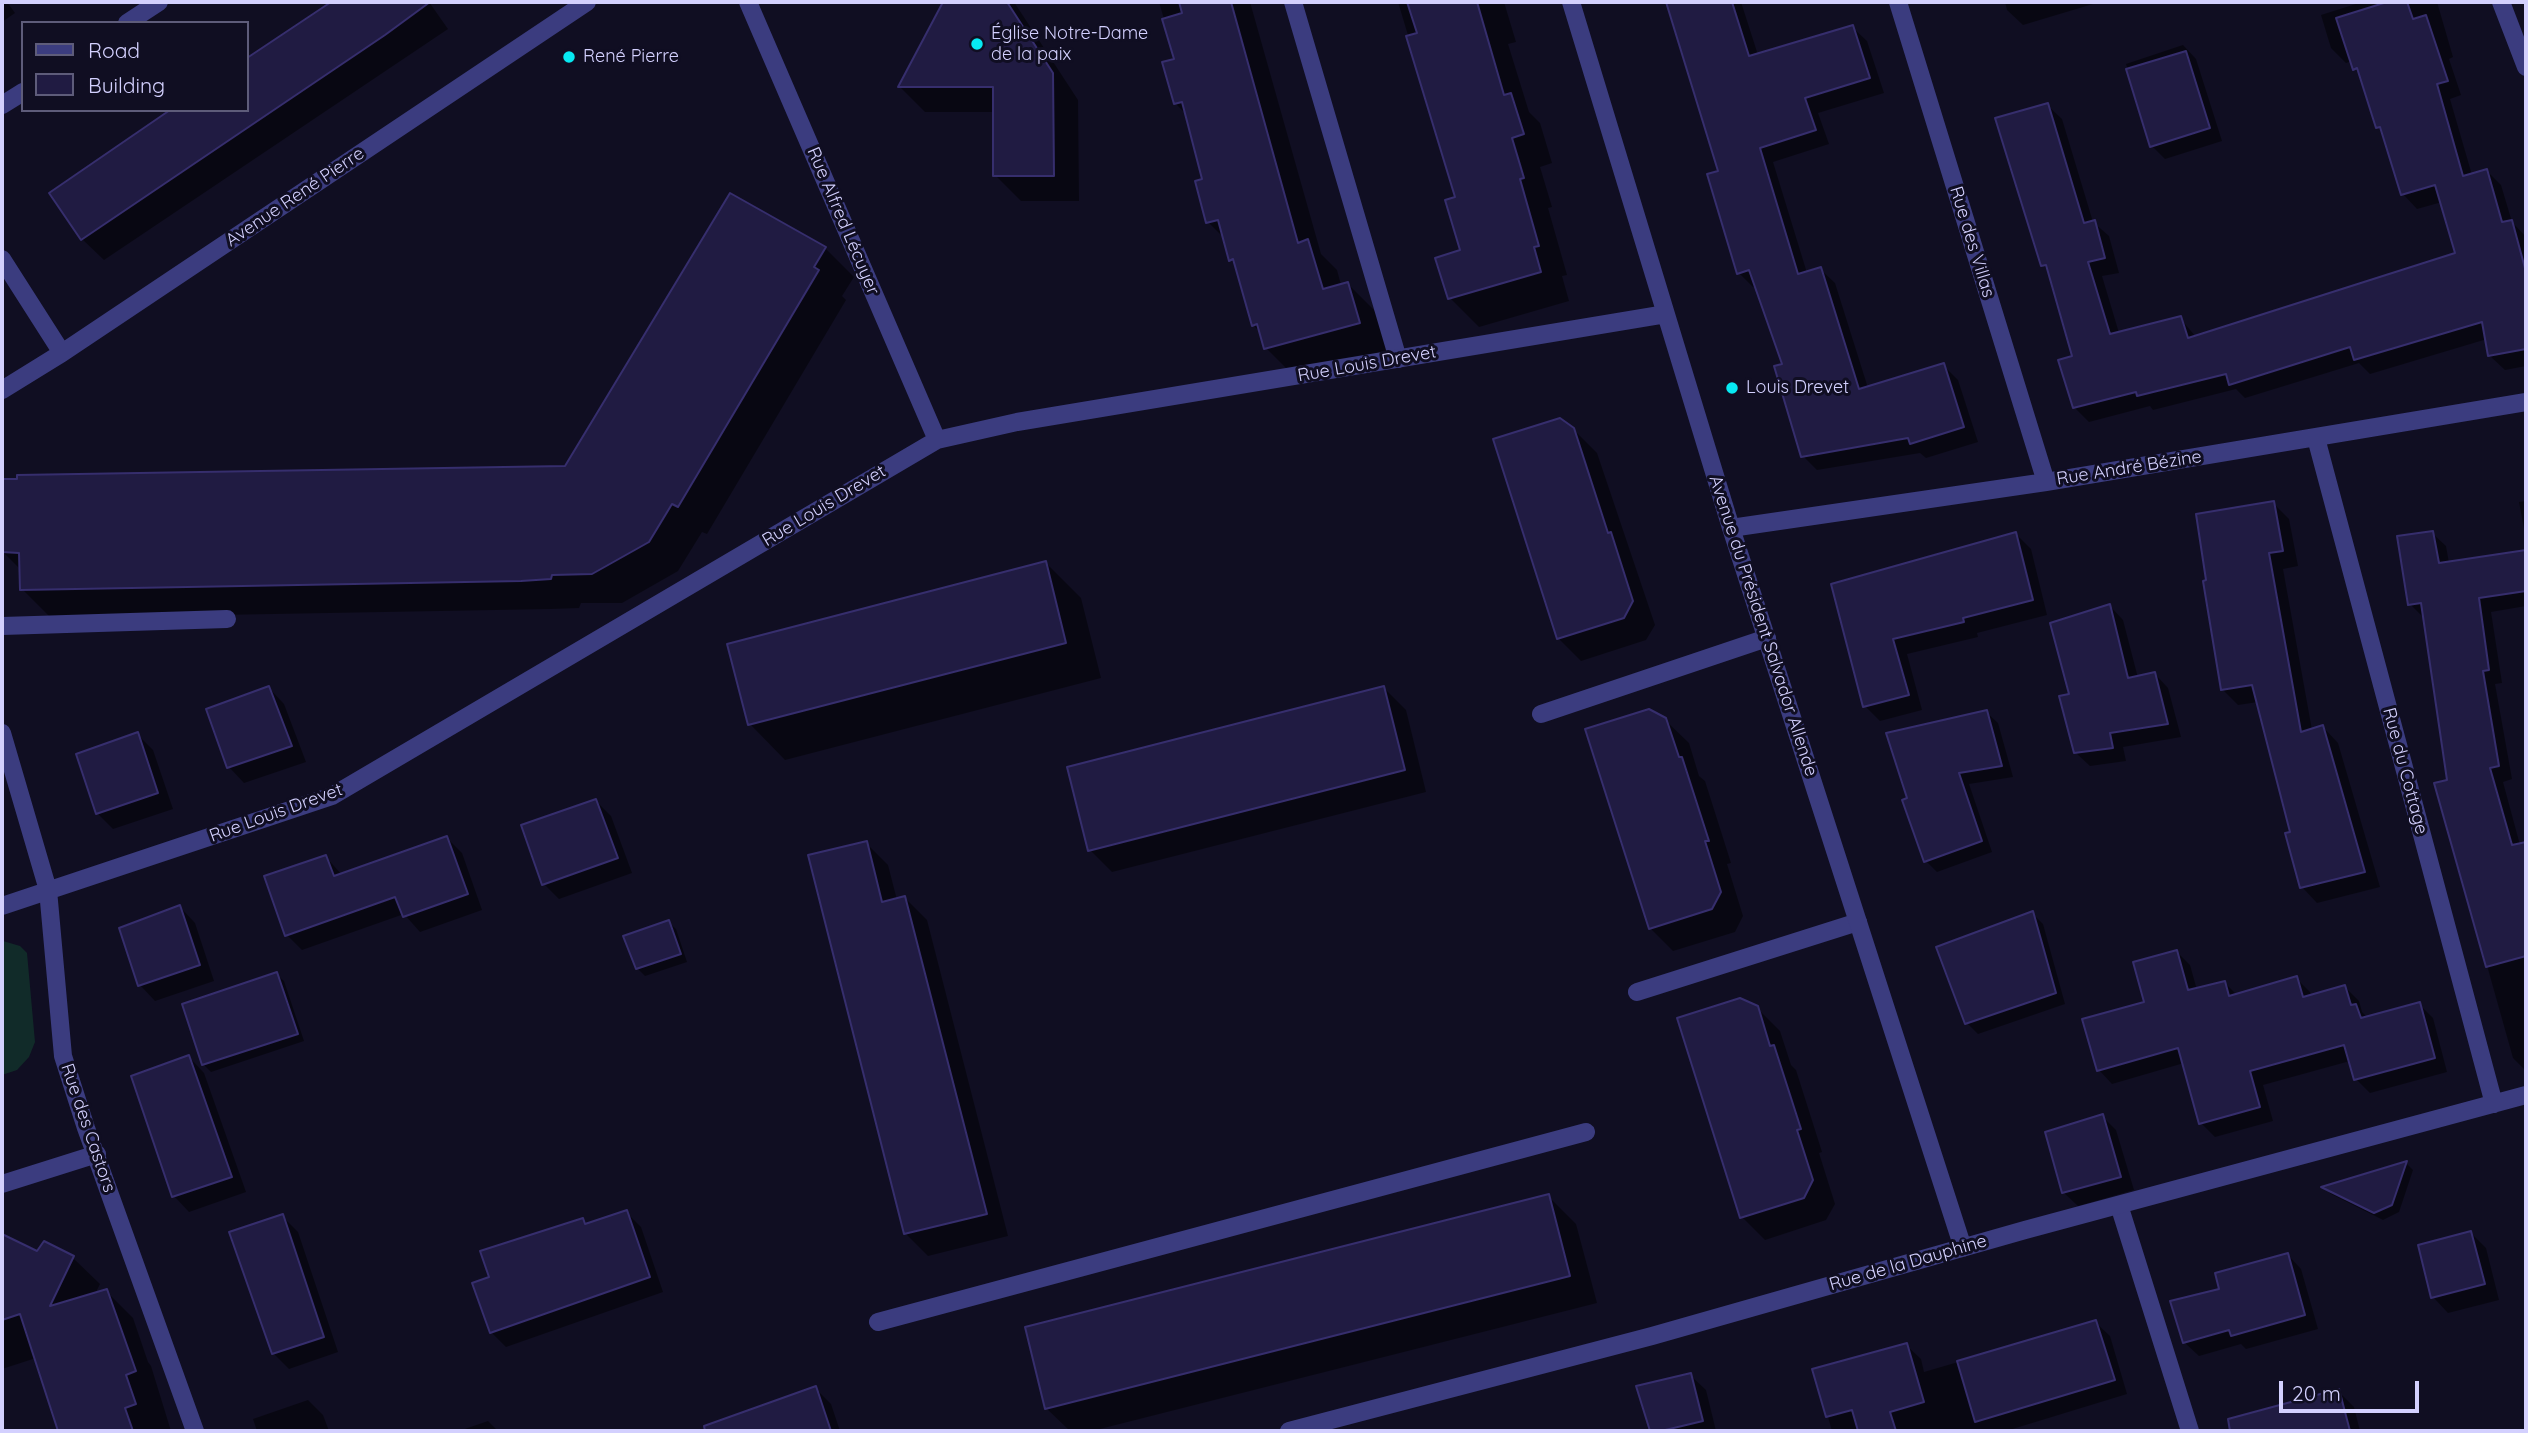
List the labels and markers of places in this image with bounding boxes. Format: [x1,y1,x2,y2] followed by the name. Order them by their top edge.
[991,23,1148,66] place label: Église Notre-Dame de la paix
[969,36,985,52] marker: Église Notre-Dame de la paix
[583,46,679,68] place label: René Pierre
[561,49,577,65] marker: René Pierre
[1746,377,1849,399] place label: Louis Drevet
[1724,380,1740,396] marker: Louis Drevet

